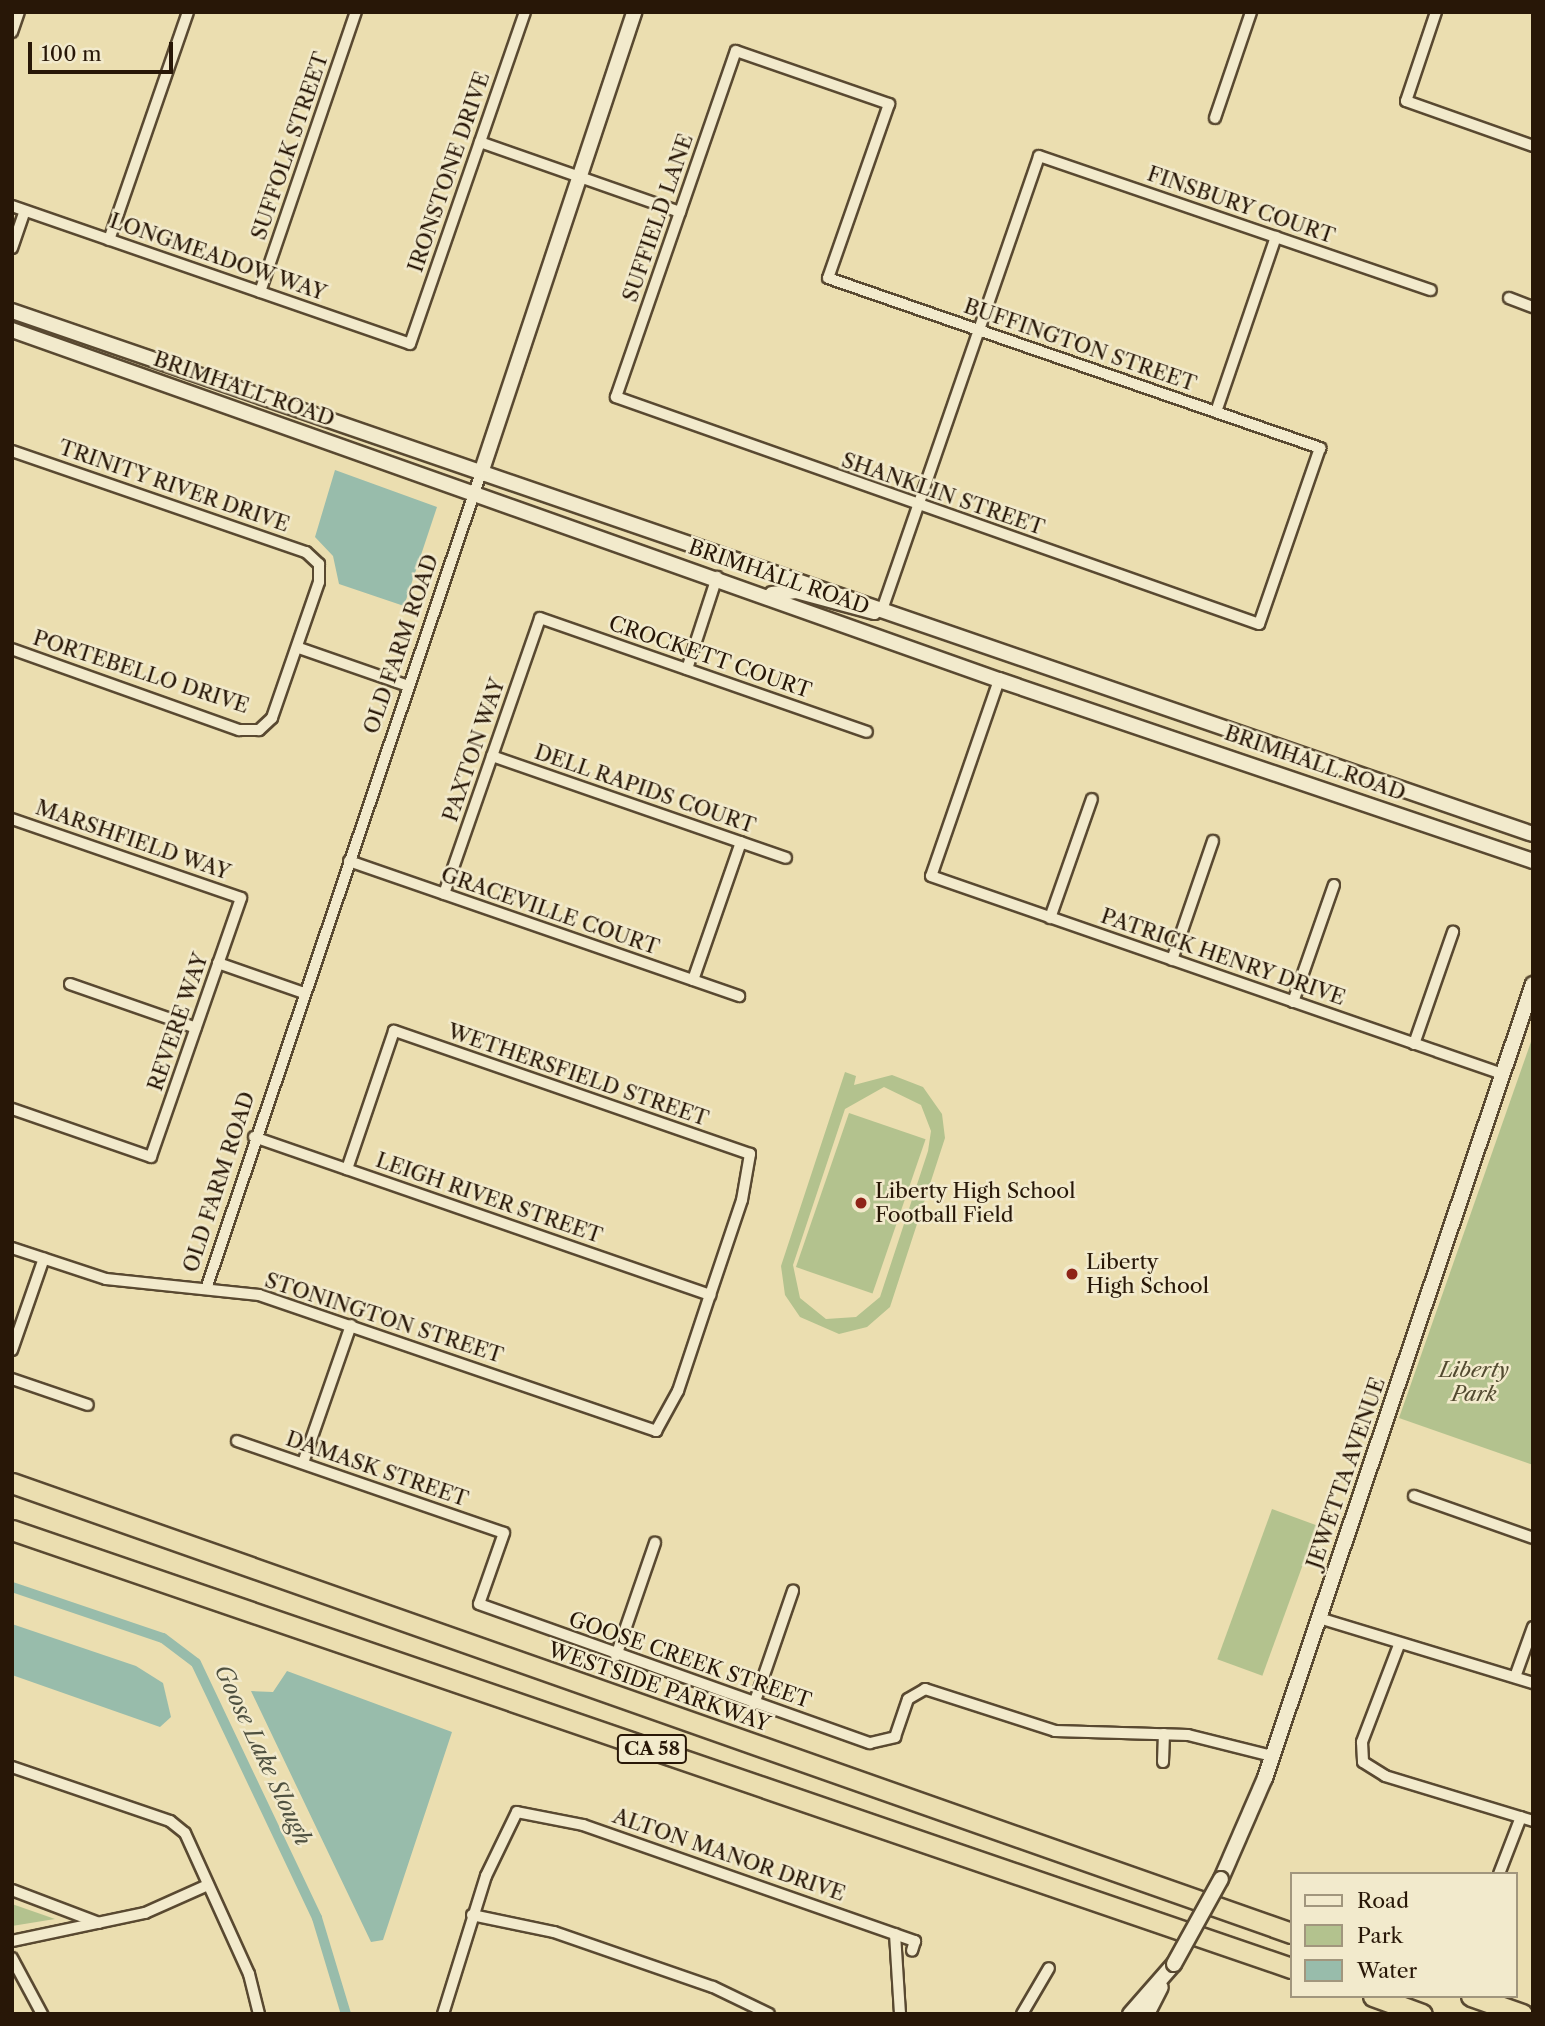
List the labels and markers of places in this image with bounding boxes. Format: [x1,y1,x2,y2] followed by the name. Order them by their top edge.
[875,1178,1076,1228] place label: Liberty High School Football Field
[853,1195,869,1211] marker: Liberty High School Football Field
[1086,1249,1209,1299] place label: Liberty High School
[1064,1266,1080,1282] marker: Liberty High School

